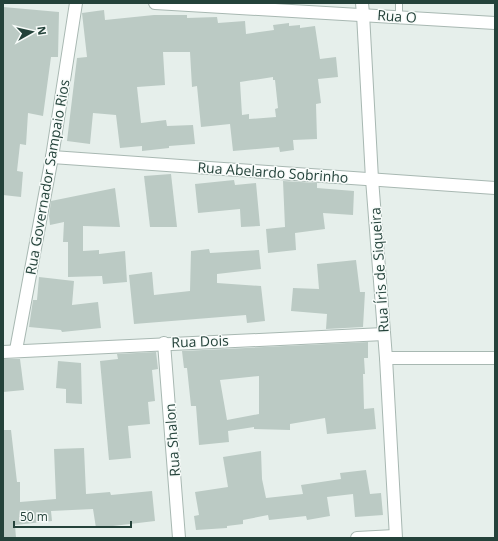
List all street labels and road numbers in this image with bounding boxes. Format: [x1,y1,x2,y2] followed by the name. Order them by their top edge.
[377,5,417,27] street label: Rua O
[20,77,74,276] street label: Rua Governador Sampaio Rios
[197,157,349,187] street label: Rua Abelardo Sobrinho
[365,207,393,333] street label: Rua Íris de Siqueira
[171,330,229,351] street label: Rua Dois
[160,403,184,477] street label: Rua Shalon

